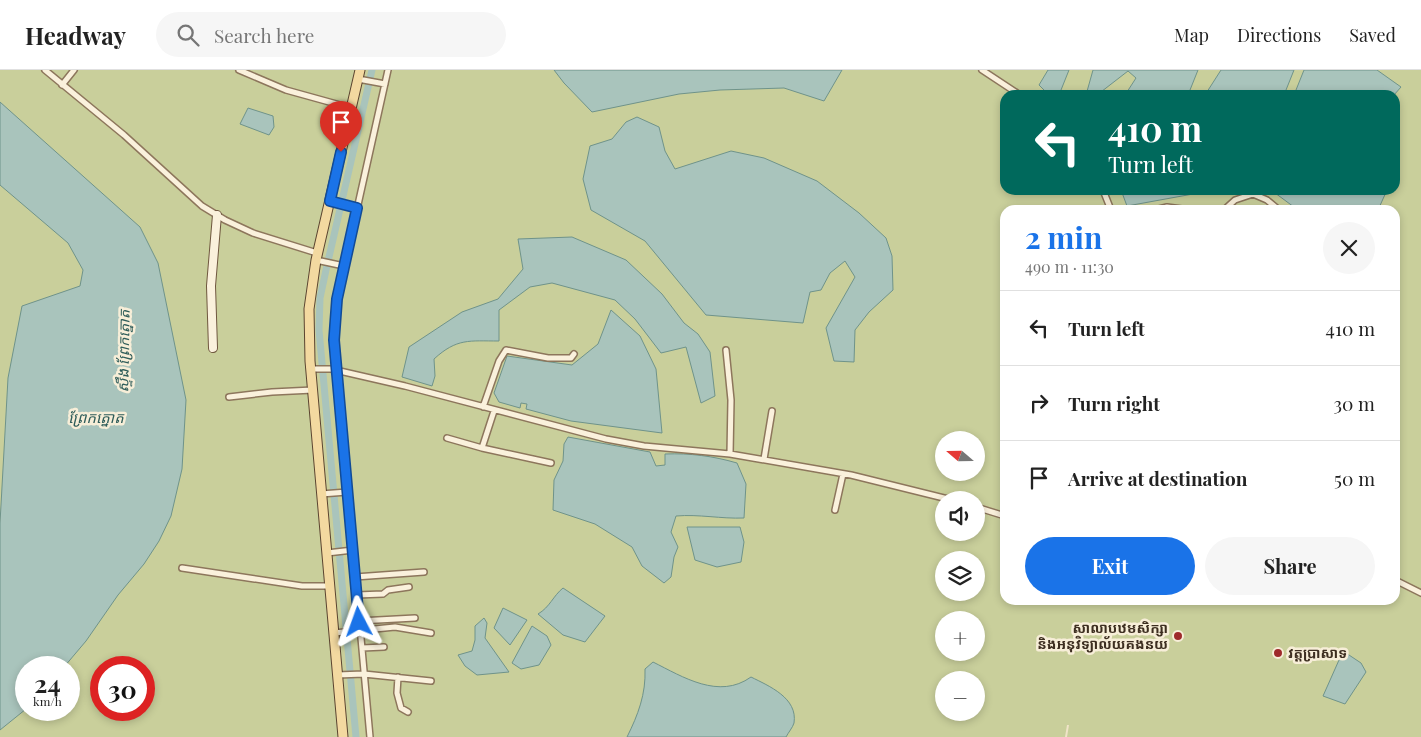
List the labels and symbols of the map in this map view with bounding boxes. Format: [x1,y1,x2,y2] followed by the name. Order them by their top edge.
[320,101,362,152] pin
[112,308,134,392] water label: ស្ទឹង ព្រែកត្នោត
[68,407,125,427] water label: ព្រែកត្នោត
[935,431,985,481] north arrow
[332,595,384,647] position arrow
[1037,618,1168,653] place label: សាលាបឋមសិក្សា និងអនុវិទ្យាល័យគងនយ
[1172,630,1184,642] marker: សាលាបឋមសិក្សា និងអនុវិទ្យាល័យគងនយ
[1288,643,1347,662] place label: វត្តប្រាសាទ
[1272,647,1284,659] marker: វត្តប្រាសាទ
[90,656,155,721] speed limit sign: 30

